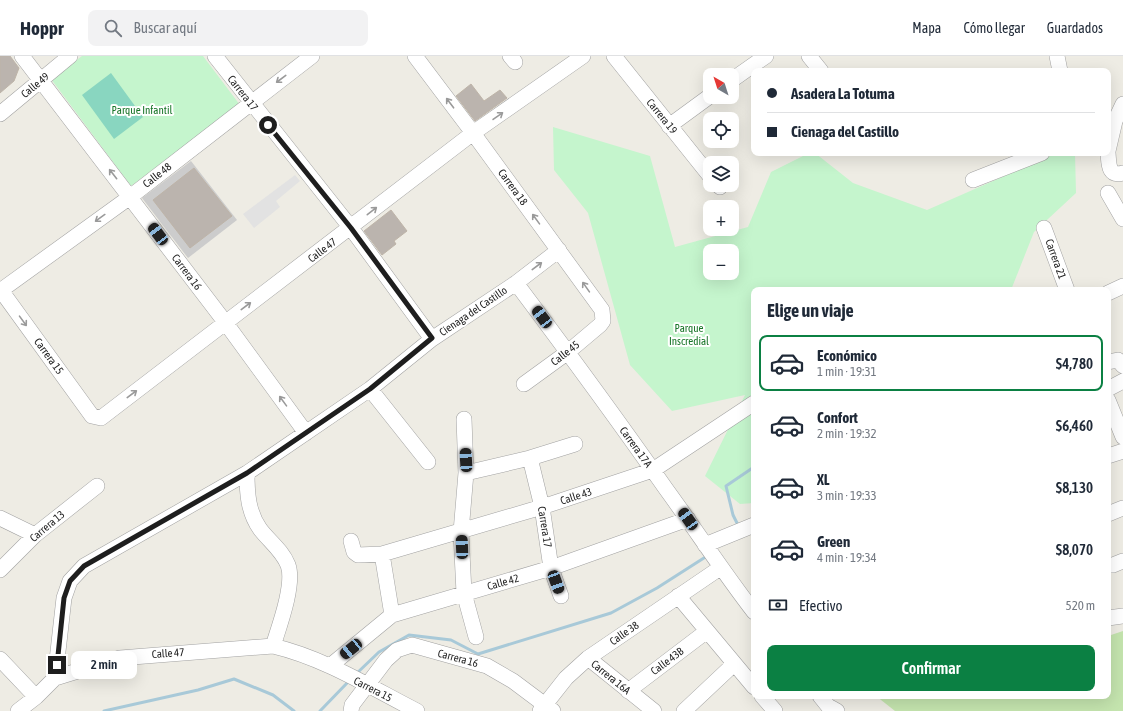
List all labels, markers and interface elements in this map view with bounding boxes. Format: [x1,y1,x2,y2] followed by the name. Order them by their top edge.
[88,10,368,46] search box
[20,17,64,39] text: Hoppr
[102,17,124,39] icon: search
[134,19,197,36] text: Buscar aquí
[912,20,941,36] text: Mapa
[963,20,1025,36] text: Cómo llegar
[1047,20,1103,36] text: Guardados
[703,68,739,104] north arrow
[703,68,739,280] map controls
[19,70,51,100] street label: Calle 49
[225,73,261,113] street label: Carrera 17
[276,75,287,83] one-way arrow
[791,85,895,102] text: Asadera La Totuma
[644,96,680,136] street label: Carrera 19
[446,97,455,108] one-way arrow
[112,104,172,116] park label: Parque Infantil
[492,112,503,120] one-way arrow
[703,112,739,148] button: locate
[259,116,277,134] route start
[791,123,899,140] text: Cienaga del Castillo
[703,156,739,192] button: layers
[140,160,174,190] street label: Calle 48
[496,167,530,207] street label: Carrera 18
[108,169,117,180] one-way arrow
[703,200,739,236] button: +
[367,207,378,216] one-way arrow
[532,213,540,224] one-way arrow
[95,214,106,222] one-way arrow
[146,221,170,247] car
[305,235,339,265] street label: Calle 47
[1043,237,1069,281] street label: Carrera 21
[703,244,739,280] button: −
[170,252,204,292] street label: Carrera 16
[532,262,543,271] one-way arrow
[582,282,590,293] one-way arrow
[437,284,509,338] street label: Cienaga del Castillo
[767,300,854,321] text: Elige un viaje
[240,302,251,311] one-way arrow
[530,304,554,330] car
[19,315,27,326] one-way arrow
[669,322,709,347] park label: Parque Inscredial
[32,336,66,376] street label: Carrera 15
[548,338,582,368] street label: Calle 45
[769,345,805,381] icon: car
[817,347,877,364] text: Económico
[1056,355,1093,372] text: $4,780
[817,364,877,379] text: 1 min · 19:31
[126,390,137,398] one-way arrow
[279,396,287,407] one-way arrow
[769,407,805,443] icon: car
[817,409,858,426] text: Confort
[1056,417,1093,434] text: $6,460
[617,424,655,470] street label: Carrera 17A
[817,426,877,441] text: 2 min · 19:32
[459,448,473,472] car
[769,469,805,505] icon: car
[817,471,830,488] text: XL
[1056,479,1093,496] text: $8,130
[559,485,593,507] street label: Calle 43
[817,488,877,503] text: 3 min · 19:33
[536,506,554,548] street label: Carrera 17
[676,506,700,532] car
[27,508,67,544] street label: Carrera 13
[769,531,805,567] icon: car
[817,533,850,550] text: Green
[456,535,468,559] car
[1056,541,1093,558] text: $8,070
[817,550,877,565] text: 4 min · 19:34
[546,569,566,595] car
[486,572,520,592] street label: Calle 42
[767,594,789,616] icon: cash
[799,597,843,614] text: Efectivo
[1066,598,1095,613] text: 520 m
[607,619,641,647] street label: Calle 38
[338,637,364,661] car
[648,644,686,677] street label: Calle 43B
[767,645,1095,691] button: Confirmar
[151,646,185,660] street label: Calle 47
[436,647,480,669] street label: Carrera 16
[71,651,137,679] callout: 2 min
[48,656,66,674] route end
[91,657,117,672] text: 2 min
[589,658,633,697] street label: Carrera 16A
[352,674,394,704] street label: Carrera 15

